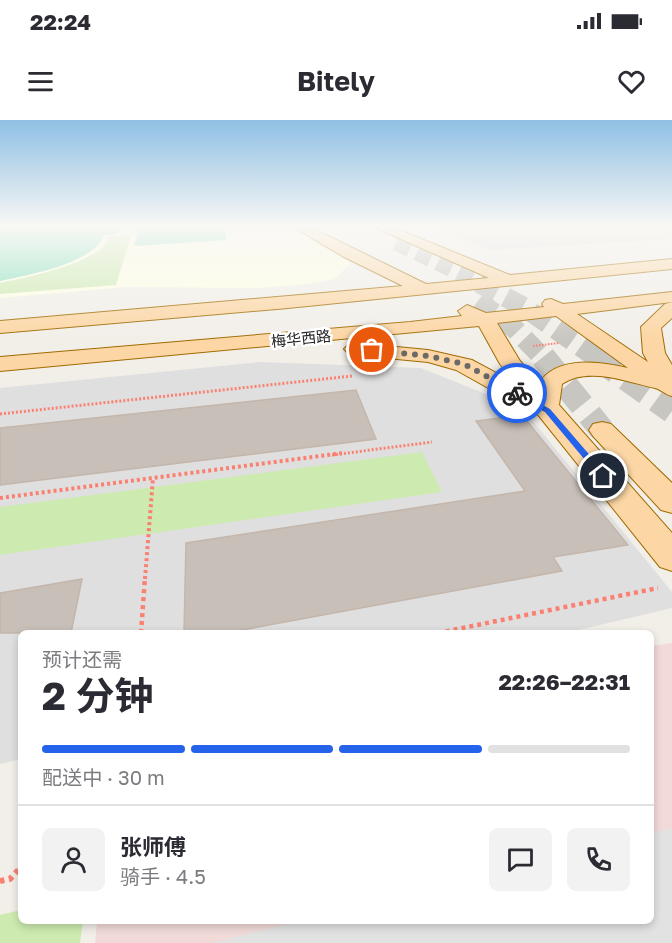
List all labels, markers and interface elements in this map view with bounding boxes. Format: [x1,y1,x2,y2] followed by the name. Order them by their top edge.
[30,8,91,35] text: 22:24
[24,65,57,98] icon: menu
[297,65,375,97] text: Bitely
[615,65,648,98] icon: heart
[346,324,397,375] pin
[270,326,332,350] street label: 梅华西路
[355,333,388,366] icon: bag
[487,363,547,423] courier
[501,377,534,410] icon: bike
[577,450,628,501] pin
[586,459,619,492] icon: home
[42,647,122,671] text: 预计还需
[498,668,630,695] text: 22:26–22:31
[42,672,154,719] text: 2 分钟
[42,765,165,789] text: 配送中 · 30 m
[42,828,105,891] button: person
[489,828,552,891] button: chat
[567,828,630,891] button: phone
[120,833,186,860] text: 张师傅
[120,864,206,888] text: 骑手 · 4.5

